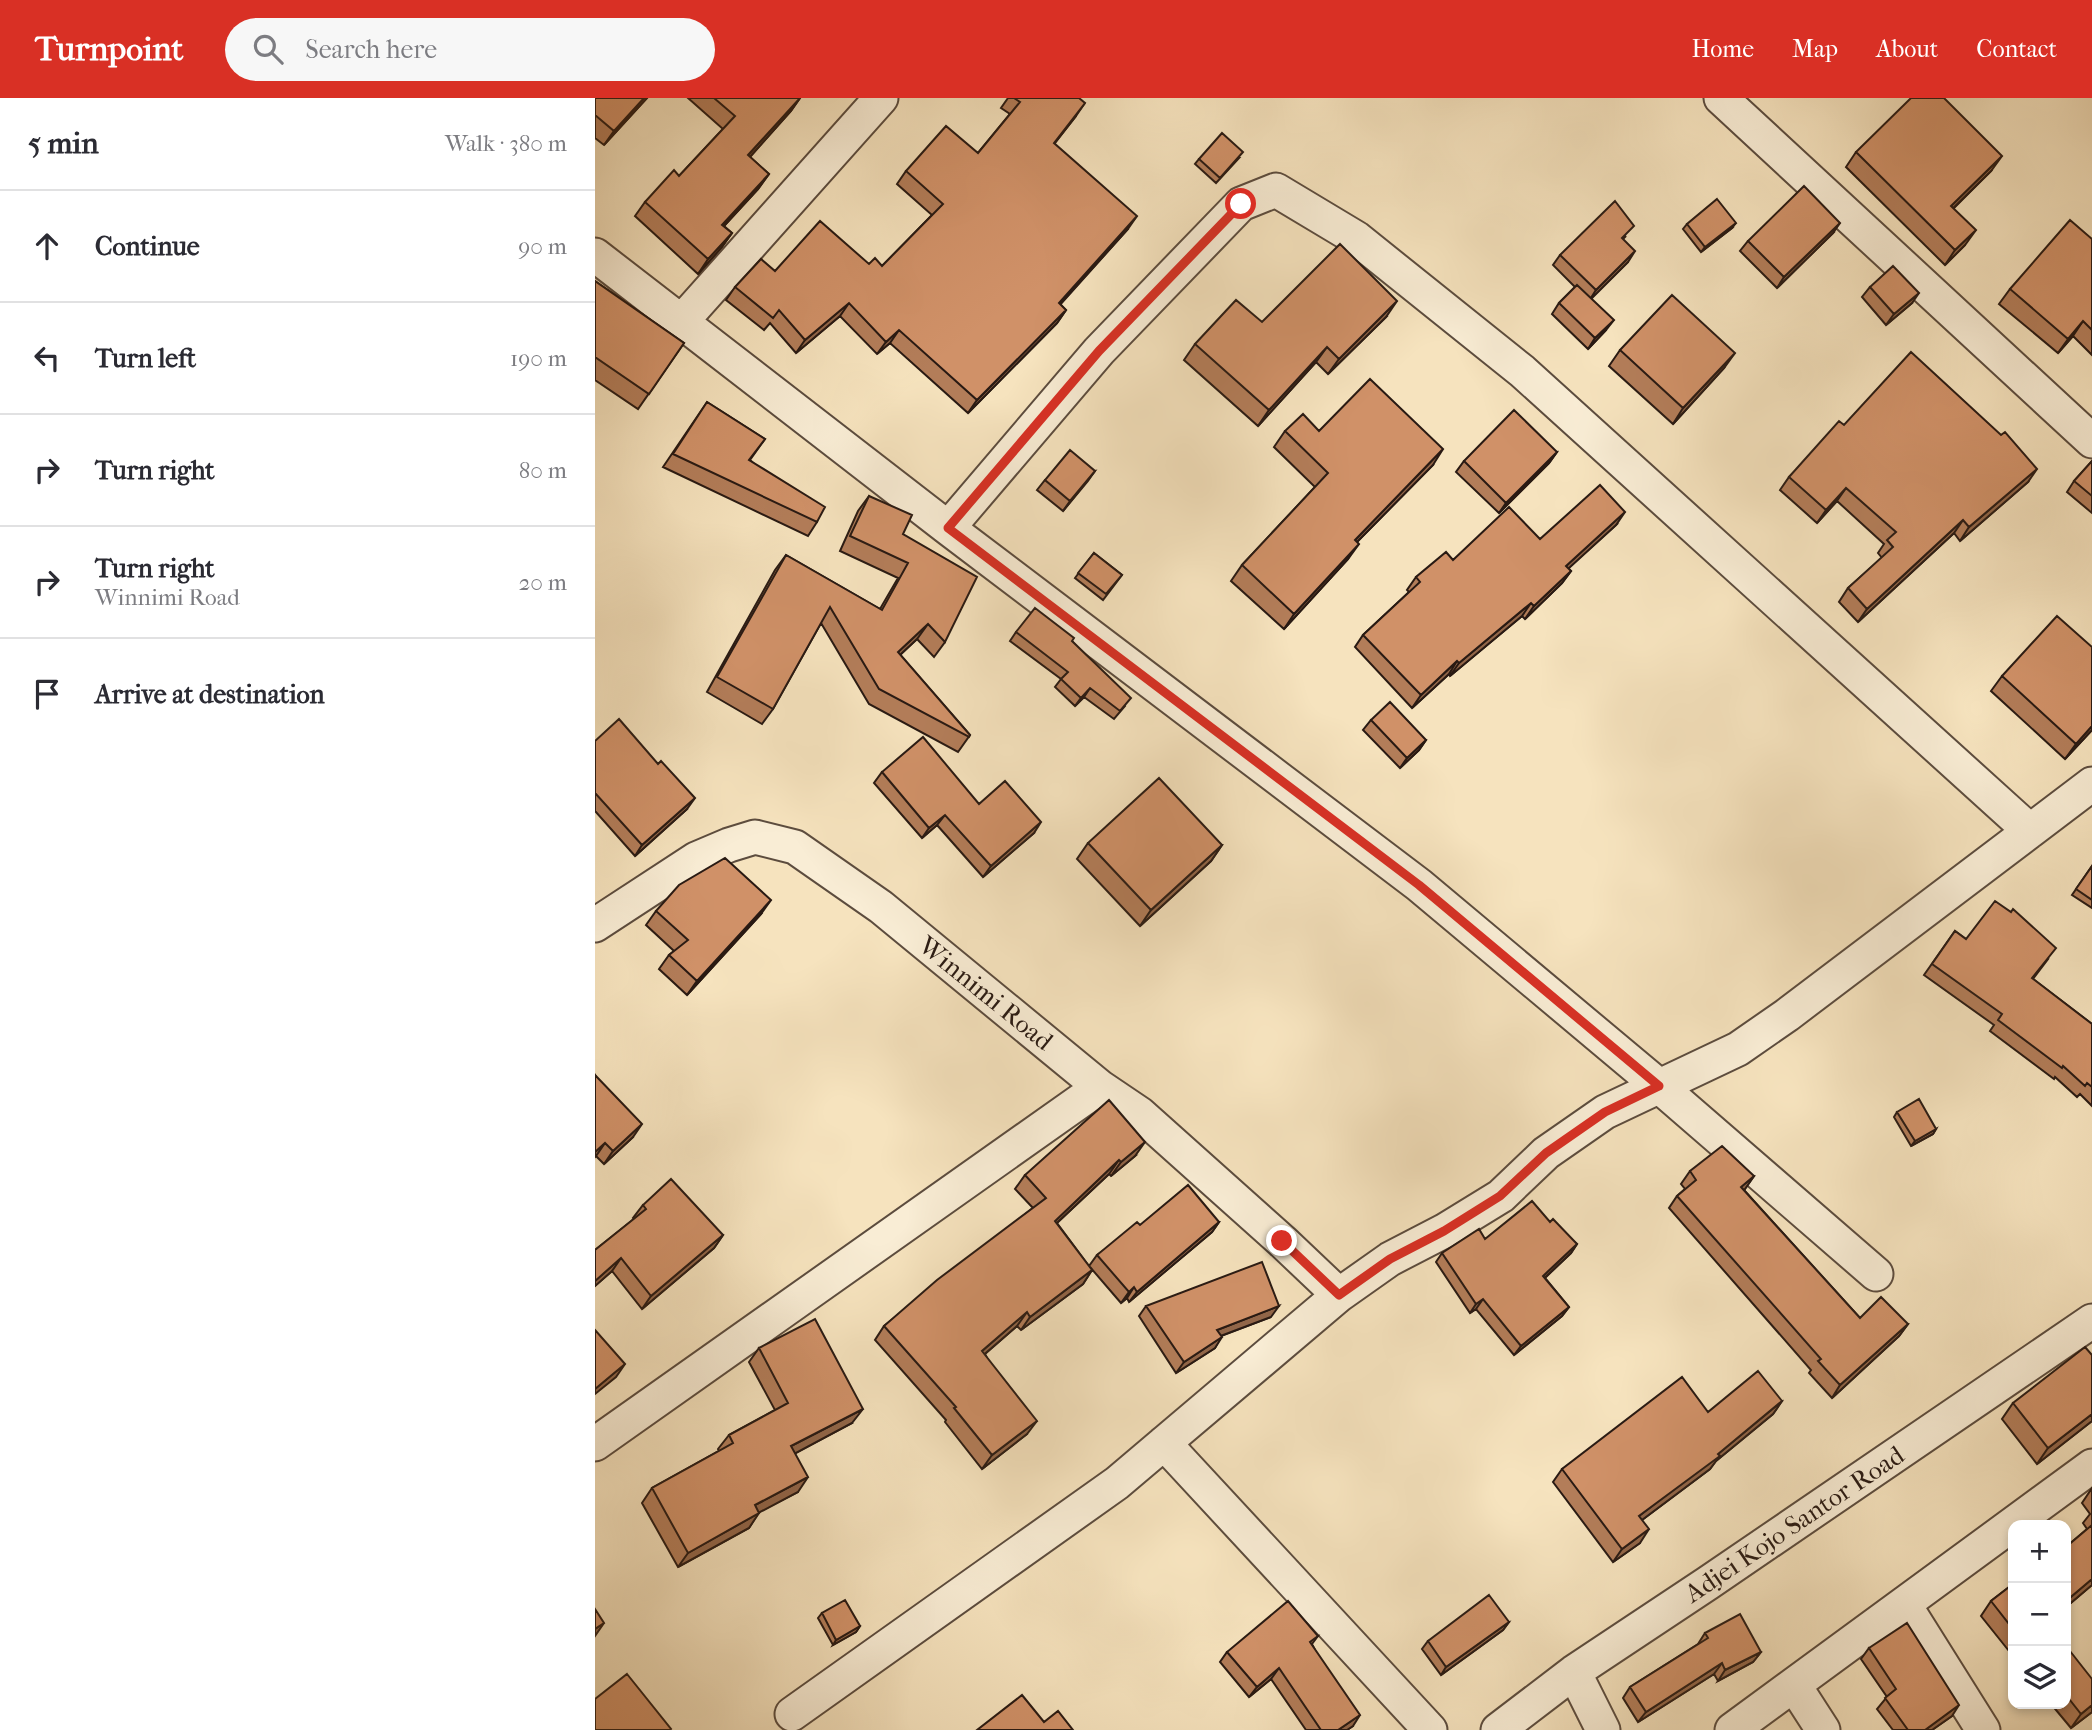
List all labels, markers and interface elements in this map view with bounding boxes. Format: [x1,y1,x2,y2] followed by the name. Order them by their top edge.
[225,18,715,81] search box
[35,30,183,69] text: Turnpoint
[249,30,287,68] icon: search
[305,34,437,65] text: Search here
[1692,35,1754,63] text: Home
[1792,35,1838,63] text: Map
[1876,35,1938,63] text: About
[1976,35,2057,63] text: Contact
[28,126,99,161] text: 5 min
[445,130,567,157] text: Walk · 380 m
[1225,188,1256,219] route start
[28,227,66,265] icon: ahead
[95,231,200,262] text: Continue
[518,233,567,260] text: 90 m
[28,339,66,377] icon: left
[95,343,196,374] text: Turn left
[510,345,567,372] text: 190 m
[28,451,66,489] icon: right
[95,455,215,486] text: Turn right
[519,457,567,484] text: 80 m
[95,553,215,584] text: Turn right
[28,563,66,601] icon: right
[518,569,567,596] text: 20 m
[95,584,240,611] text: Winnimi Road
[28,675,66,713] icon: arrive
[95,679,325,710] text: Arrive at destination
[912,929,1060,1057] street label: Winnimi Road
[1266,1225,1297,1256] route end
[1678,1439,1910,1610] street label: Adjei Kojo Santor Road
[2008,1520,2071,1709] map controls
[2008,1520,2071,1583] button: +
[2008,1583,2071,1646] button: −
[2008,1646,2071,1709] button: layers

